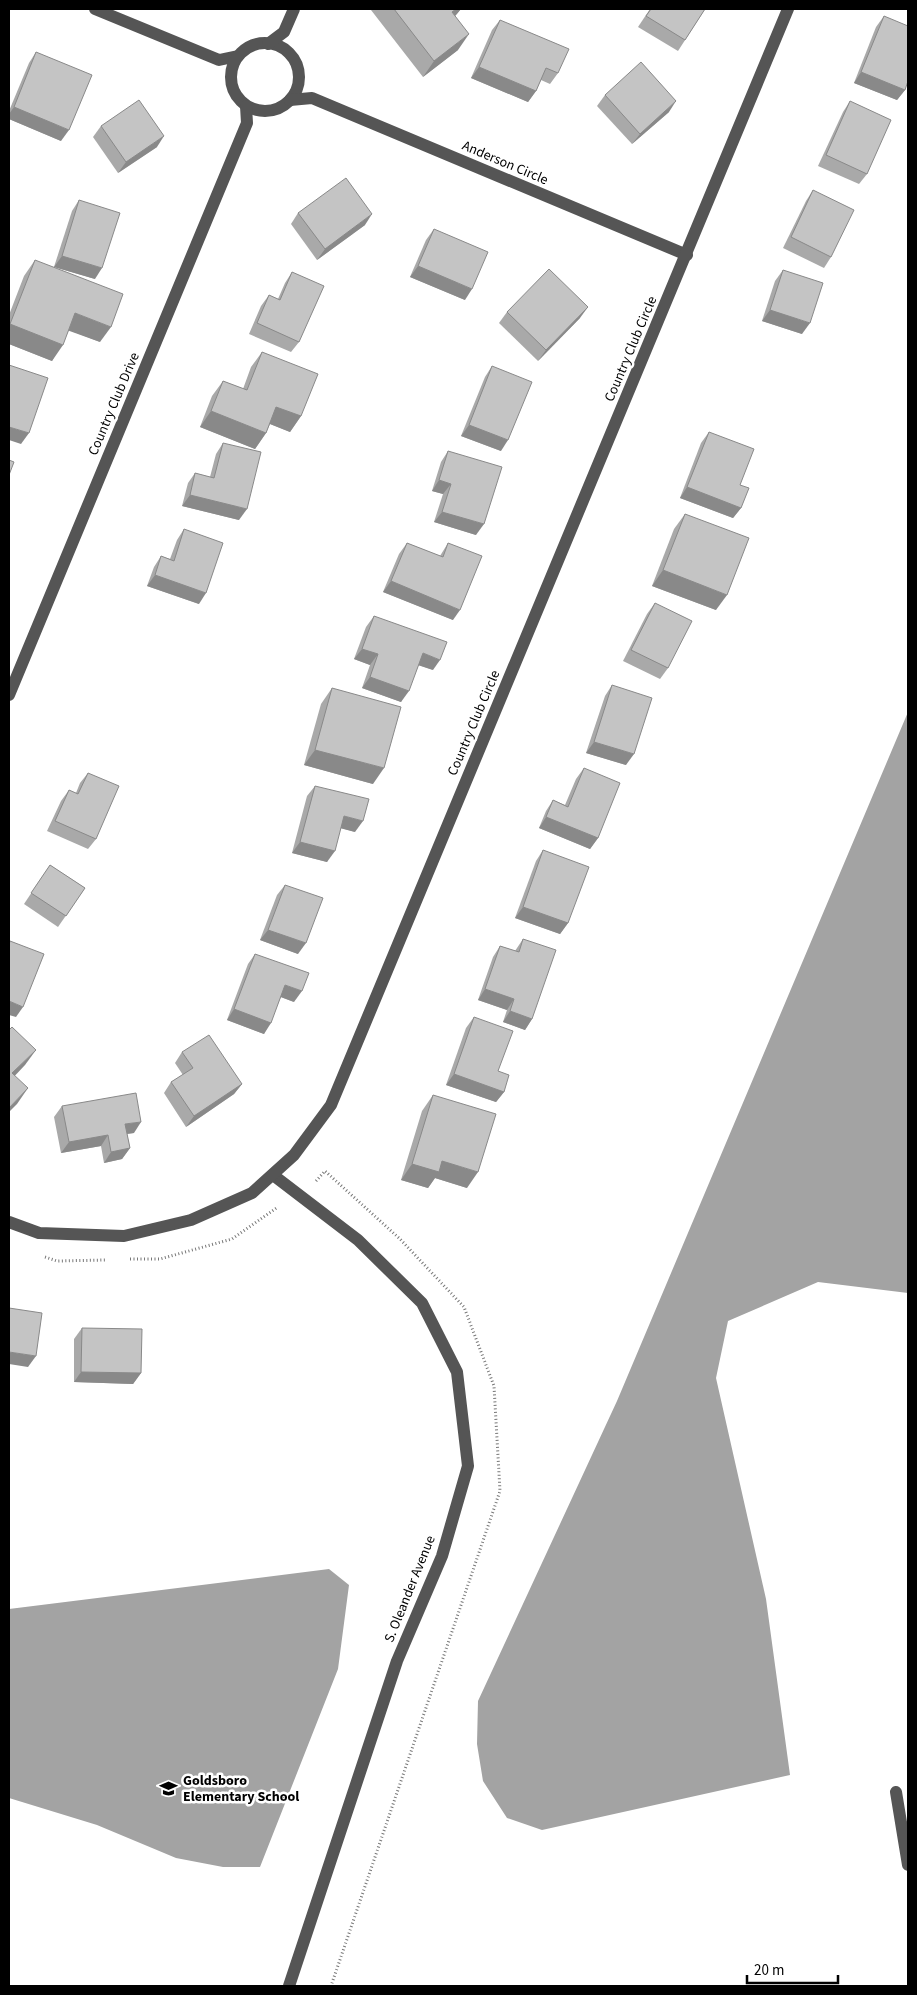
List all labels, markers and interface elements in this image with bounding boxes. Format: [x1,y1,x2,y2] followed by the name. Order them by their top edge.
[459,136,551,190] street label: Anderson Circle
[600,293,662,405] street label: Country Club Circle
[83,349,145,459] street label: Country Club Drive
[443,667,505,779] street label: Country Club Circle
[379,1533,441,1645] street label: S. Oleander Avenue
[183,1771,299,1807] place label: Goldsboro Elementary School
[159,1779,179,1799] school or university icon: Goldsboro Elementary School
[747,1952,838,1984] scale bar
[754,1960,784,1981] text: 20 m

